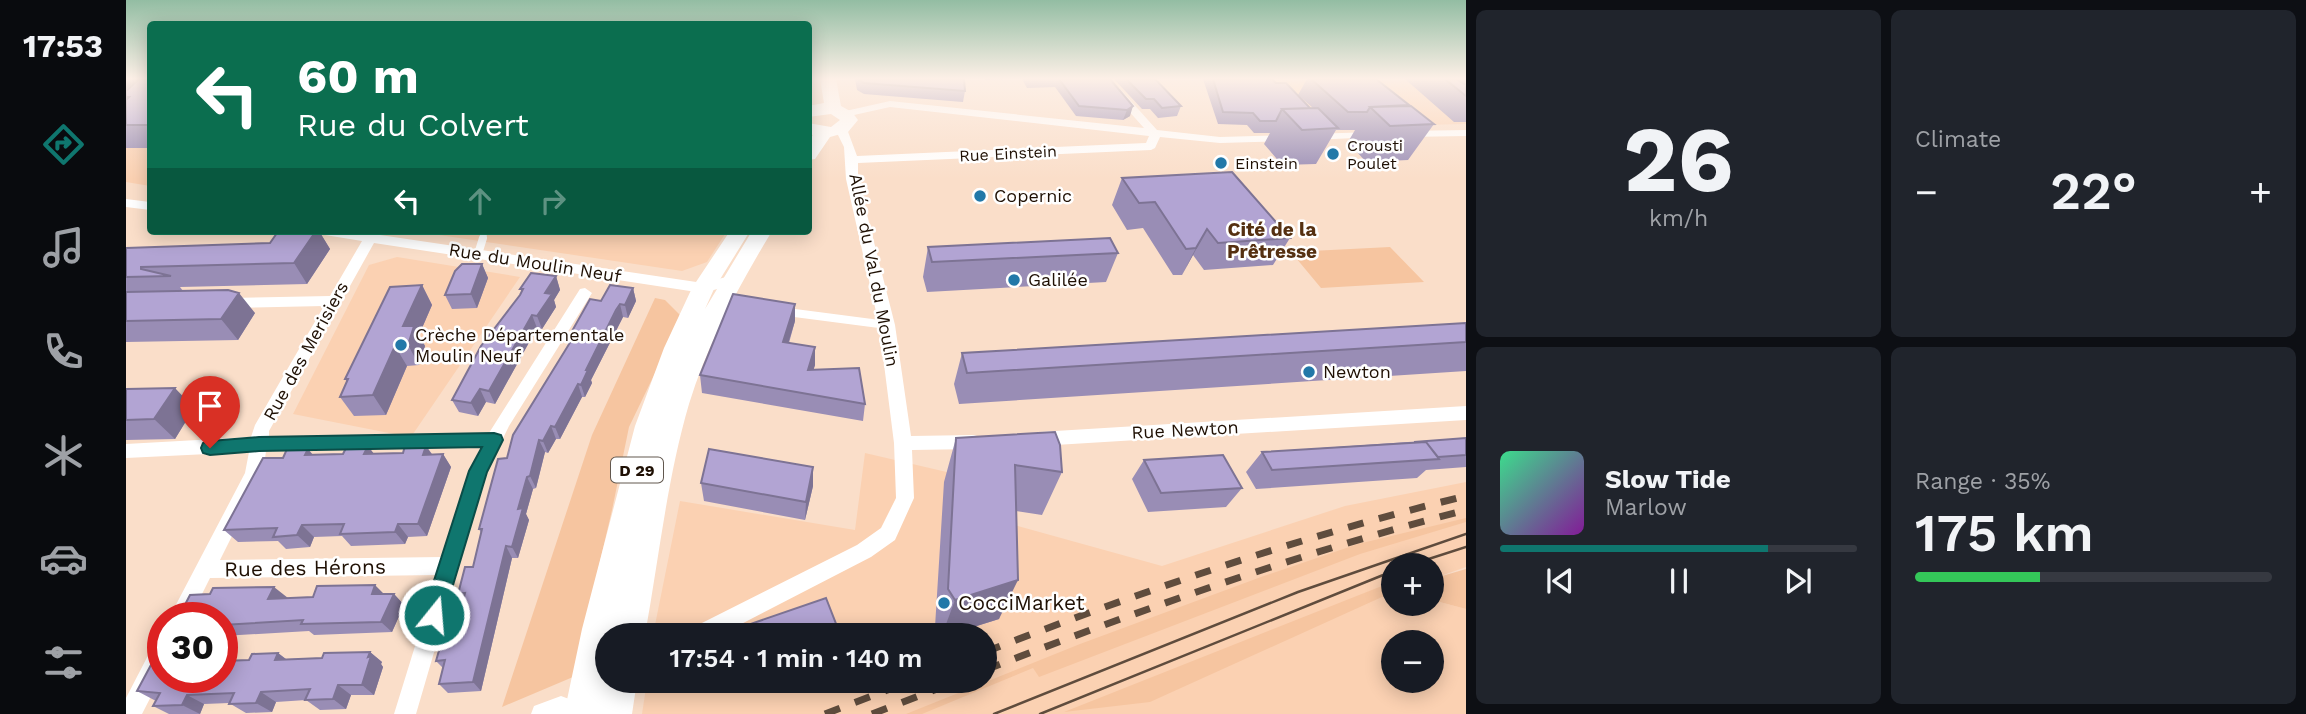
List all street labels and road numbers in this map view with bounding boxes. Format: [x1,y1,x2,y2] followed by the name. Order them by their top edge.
[959,141,1057,166] street label: Rue Einstein
[845,171,904,368] street label: Allée du Val du Moulin
[447,239,623,287] street label: Rue du Moulin Neuf
[259,278,352,424] street label: Rue des Merisiers
[1131,416,1239,443] street label: Rue Newton
[611,457,663,482] road number: D 29
[224,554,386,581] street label: Rue des Hérons

